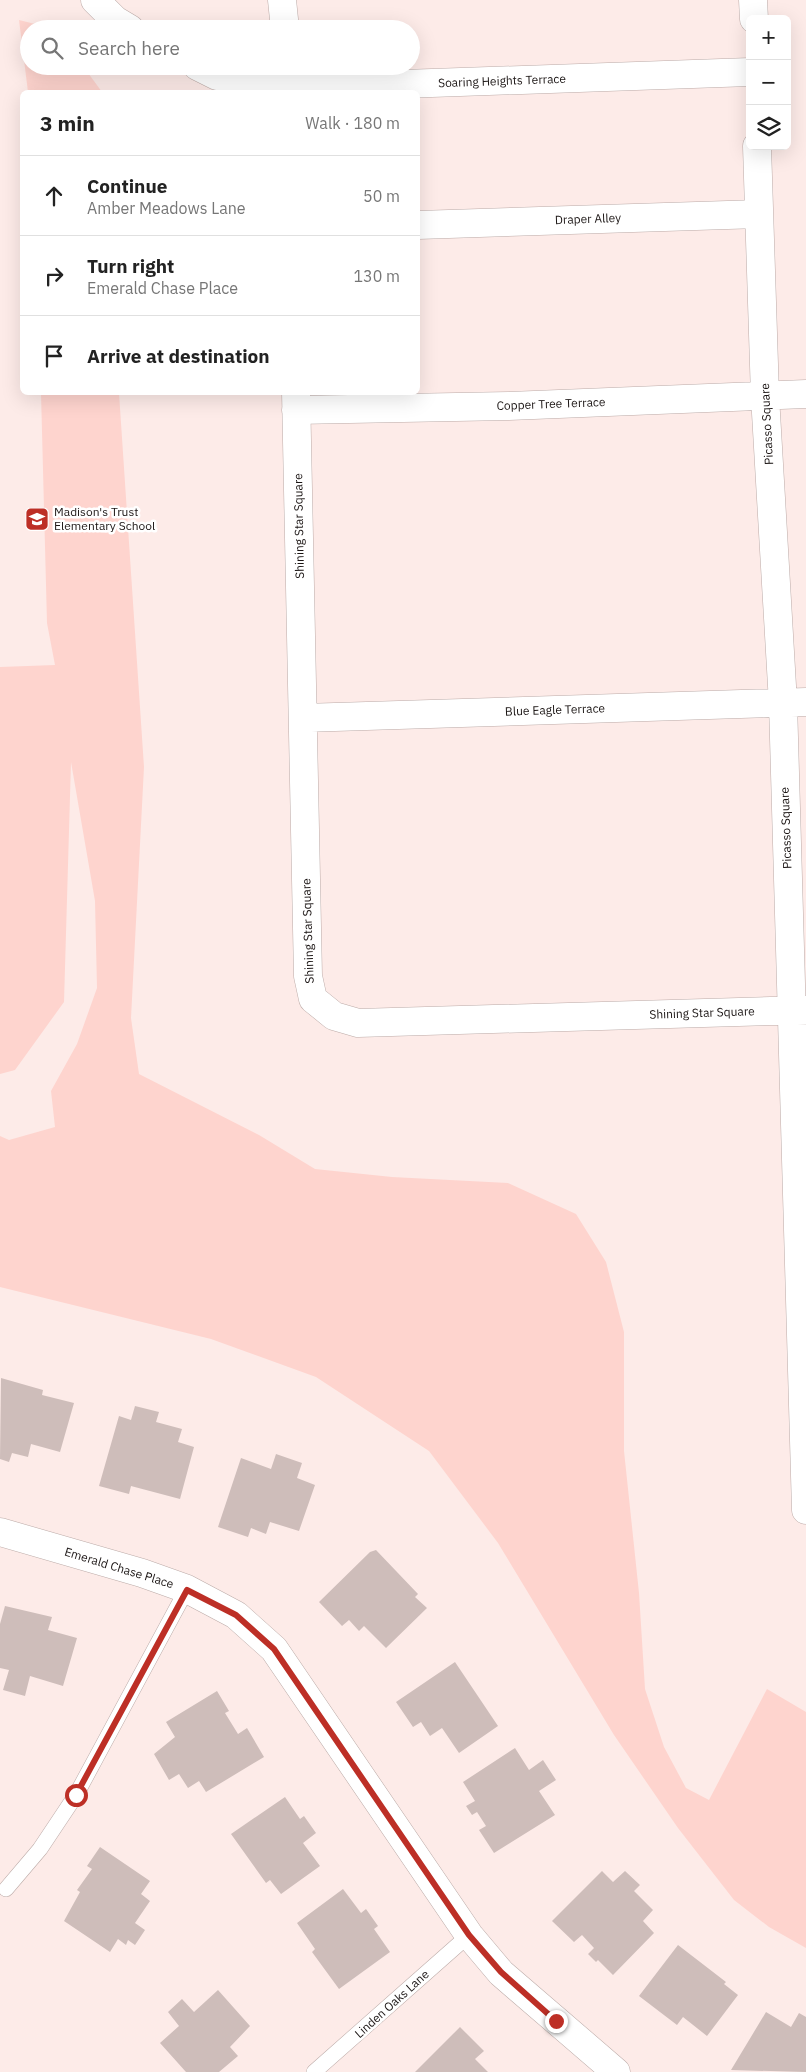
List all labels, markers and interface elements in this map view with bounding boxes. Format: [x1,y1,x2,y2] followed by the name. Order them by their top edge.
[746,15,791,150] map controls
[746,15,791,60] button: +
[20,20,420,75] search box
[38,34,66,62] icon: search
[78,36,180,60] text: Search here
[746,60,791,105] button: −
[438,71,567,90] street label: Soaring Heights Terrace
[746,105,791,150] button: layers
[40,109,95,137] text: 3 min
[305,113,400,133] text: Walk · 180 m
[87,174,167,198] text: Continue
[40,182,68,210] icon: ahead
[363,186,400,206] text: 50 m
[87,198,246,218] text: Amber Meadows Lane
[555,210,621,227] street label: Draper Alley
[87,254,174,278] text: Turn right
[40,262,68,290] icon: right
[353,266,400,286] text: 130 m
[87,278,238,298] text: Emerald Chase Place
[40,342,68,370] icon: arrive
[87,344,270,368] text: Arrive at destination
[757,382,776,465] street label: Picasso Square
[496,394,606,413] street label: Copper Tree Terrace
[290,473,307,579] street label: Shining Star Square
[54,504,155,533] place label: Madison's Trust Elementary School
[24,506,50,532] school or university icon: Madison's Trust Elementary School
[505,700,606,719] street label: Blue Eagle Terrace
[777,786,794,869] street label: Picasso Square
[298,878,317,984] street label: Shining Star Square
[649,1003,755,1022] street label: Shining Star Square
[63,1544,176,1591] street label: Emerald Chase Place
[65,1784,88,1807] route start
[351,1966,432,2041] street label: Linden Oaks Lane
[545,2010,568,2033] route end

